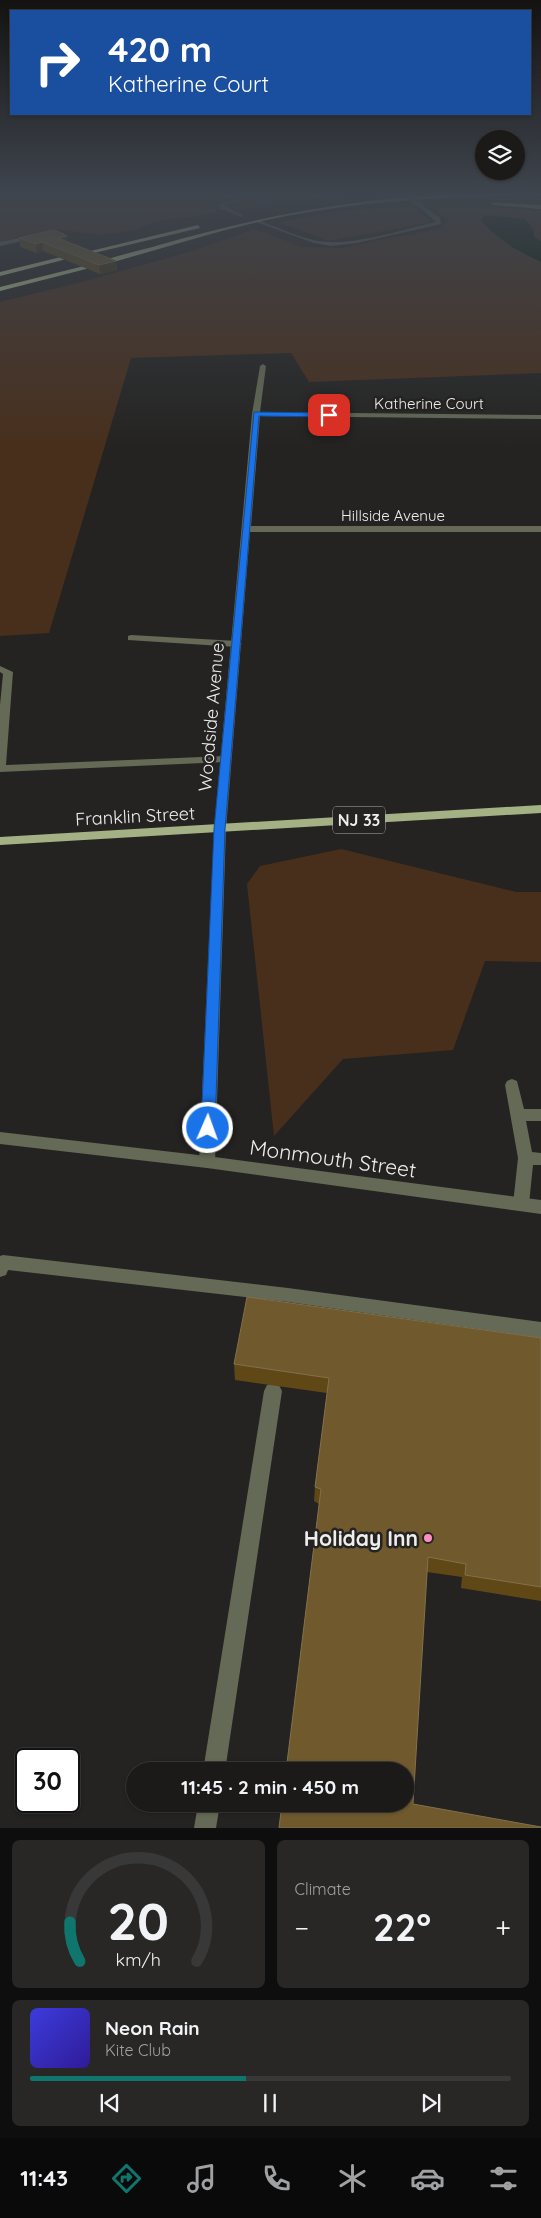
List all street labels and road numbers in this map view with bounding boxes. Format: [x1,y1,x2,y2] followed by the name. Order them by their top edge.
[374,394,484,413] street label: Katherine Court
[341,506,445,525] street label: Hillside Avenue
[193,641,229,793] street label: Woodside Avenue
[74,801,196,831] street label: Franklin Street
[333,806,385,834] road number: NJ 33
[248,1133,418,1183] street label: Monmouth Street

